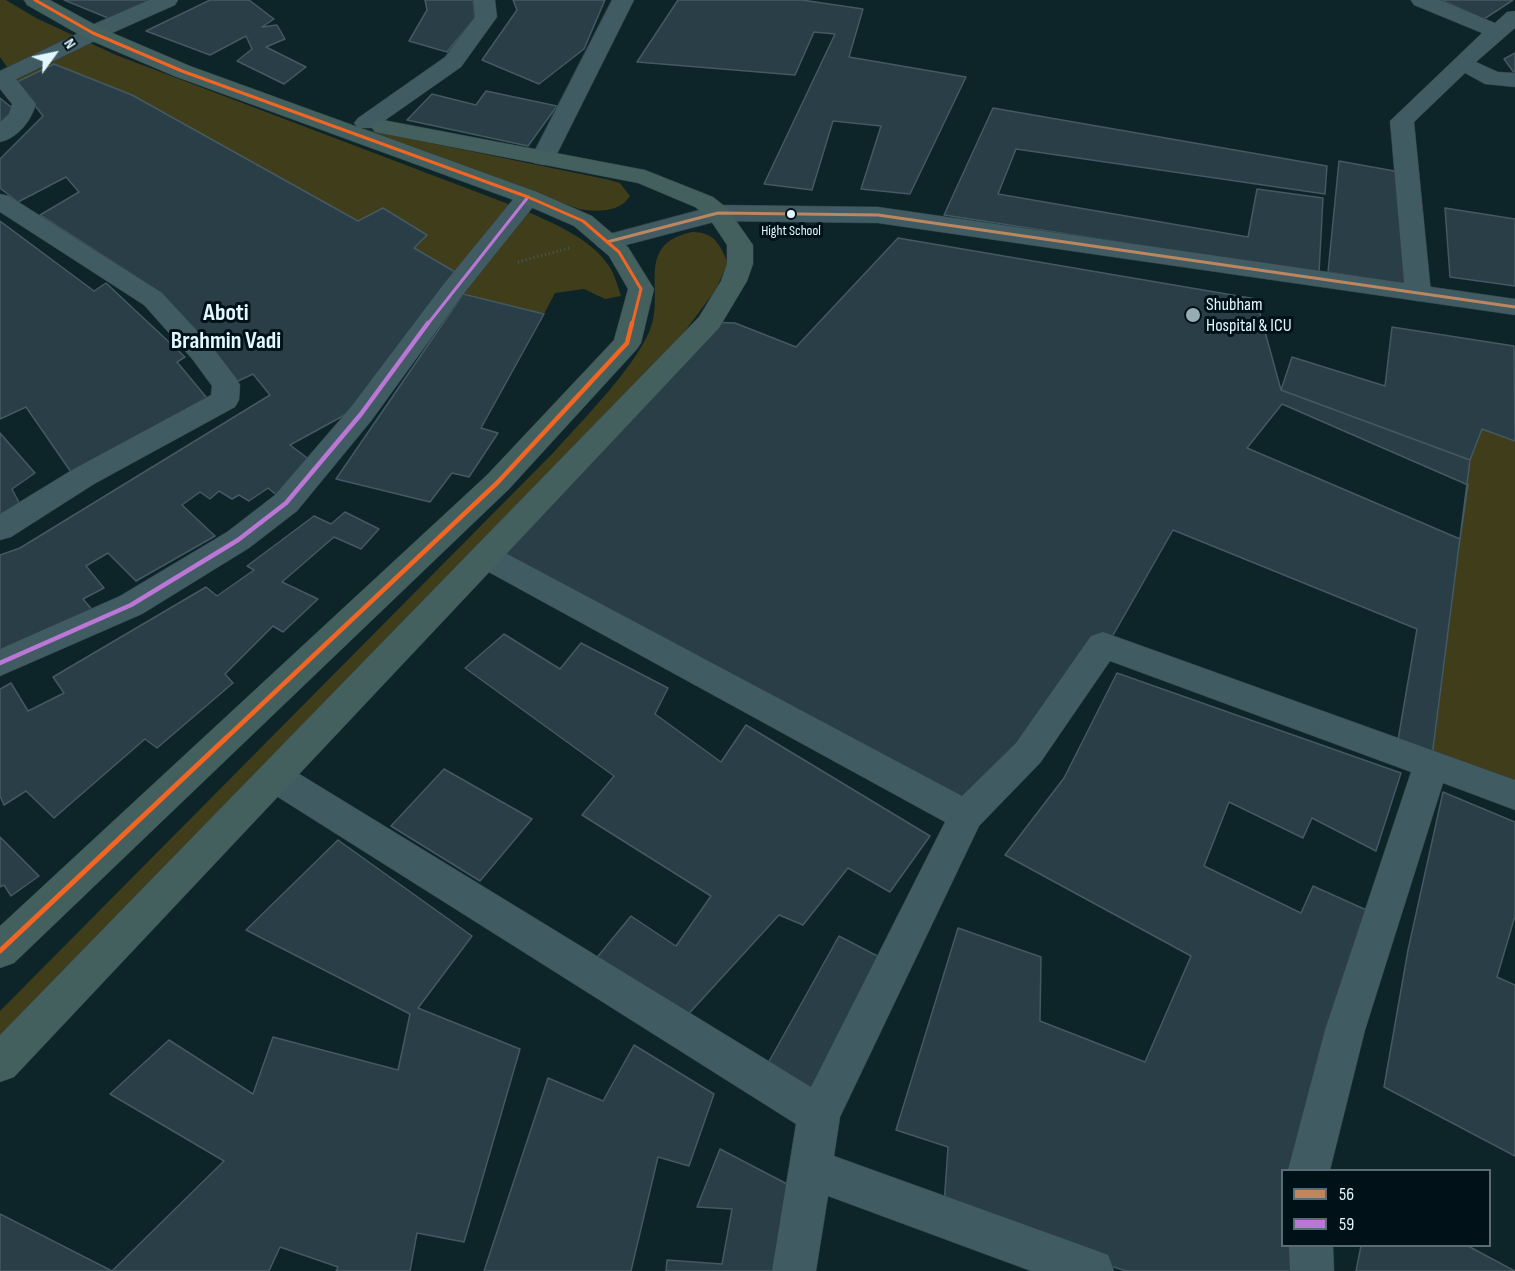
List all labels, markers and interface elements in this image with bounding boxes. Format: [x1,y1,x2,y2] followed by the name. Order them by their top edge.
[24,24,84,84] north arrow
[59,35,80,53] text: N
[785,208,797,220] marker: Hight School
[761,223,821,239] place label: Hight School
[1206,294,1292,336] place label: Shubham Hospital & ICU
[171,300,281,356] district label: Aboti Brahmin Vadi
[1184,306,1202,324] marker: Shubham Hospital & ICU
[1281,1169,1491,1247] legend
[1339,1184,1354,1205] text: 56
[1339,1214,1354,1235] text: 59

